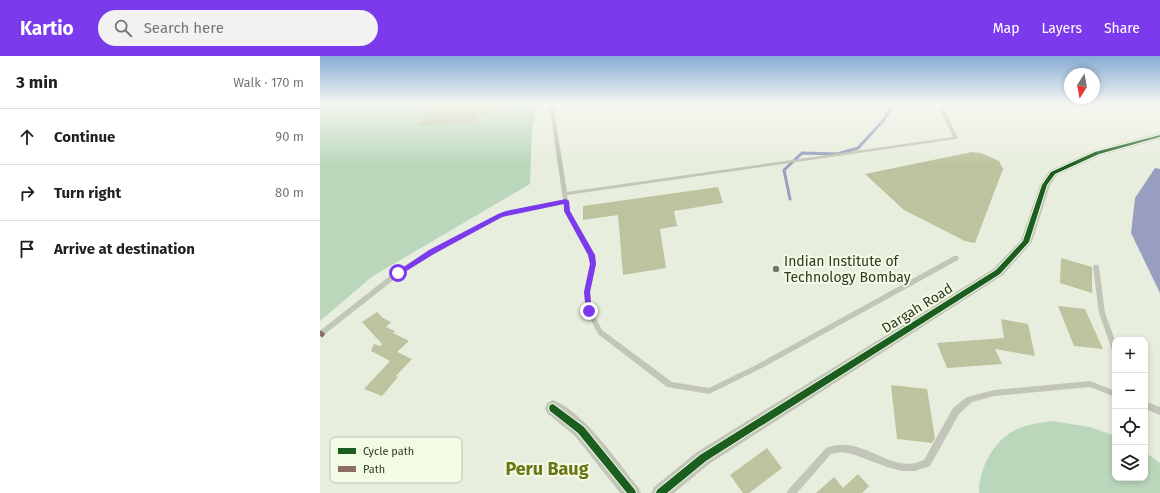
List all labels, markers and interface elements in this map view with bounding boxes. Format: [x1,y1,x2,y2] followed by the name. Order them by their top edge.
[98,10,378,46] search box
[20,17,74,40] text: Kartio
[112,17,134,39] icon: search
[144,19,224,37] text: Search here
[993,20,1019,37] text: Map
[1041,20,1082,37] text: Layers
[1104,20,1140,37] text: Share
[1064,68,1100,104] north arrow
[16,72,58,93] text: 3 min
[233,75,304,90] text: Walk · 170 m
[16,126,38,148] icon: ahead
[54,128,115,146] text: Continue
[275,129,304,144] text: 90 m
[16,182,38,204] icon: right
[54,184,121,202] text: Turn right
[275,185,304,200] text: 80 m
[16,238,38,260] icon: arrive
[54,240,195,258] text: Arrive at destination
[784,253,911,286] place label: Indian Institute of Technology Bombay
[389,264,407,282] route start
[771,264,781,274] marker: Indian Institute of Technology Bombay
[879,280,956,337] street label: Dargah Road
[580,302,598,320] route end
[1112,337,1148,481] map controls
[1112,337,1148,373] button: +
[1112,373,1148,409] button: −
[1112,409,1148,445] button: locate
[330,437,462,483] legend
[363,445,414,458] text: Cycle path
[1112,445,1148,481] button: layers
[505,458,589,480] district label: Peru Baug
[363,463,385,476] text: Path

